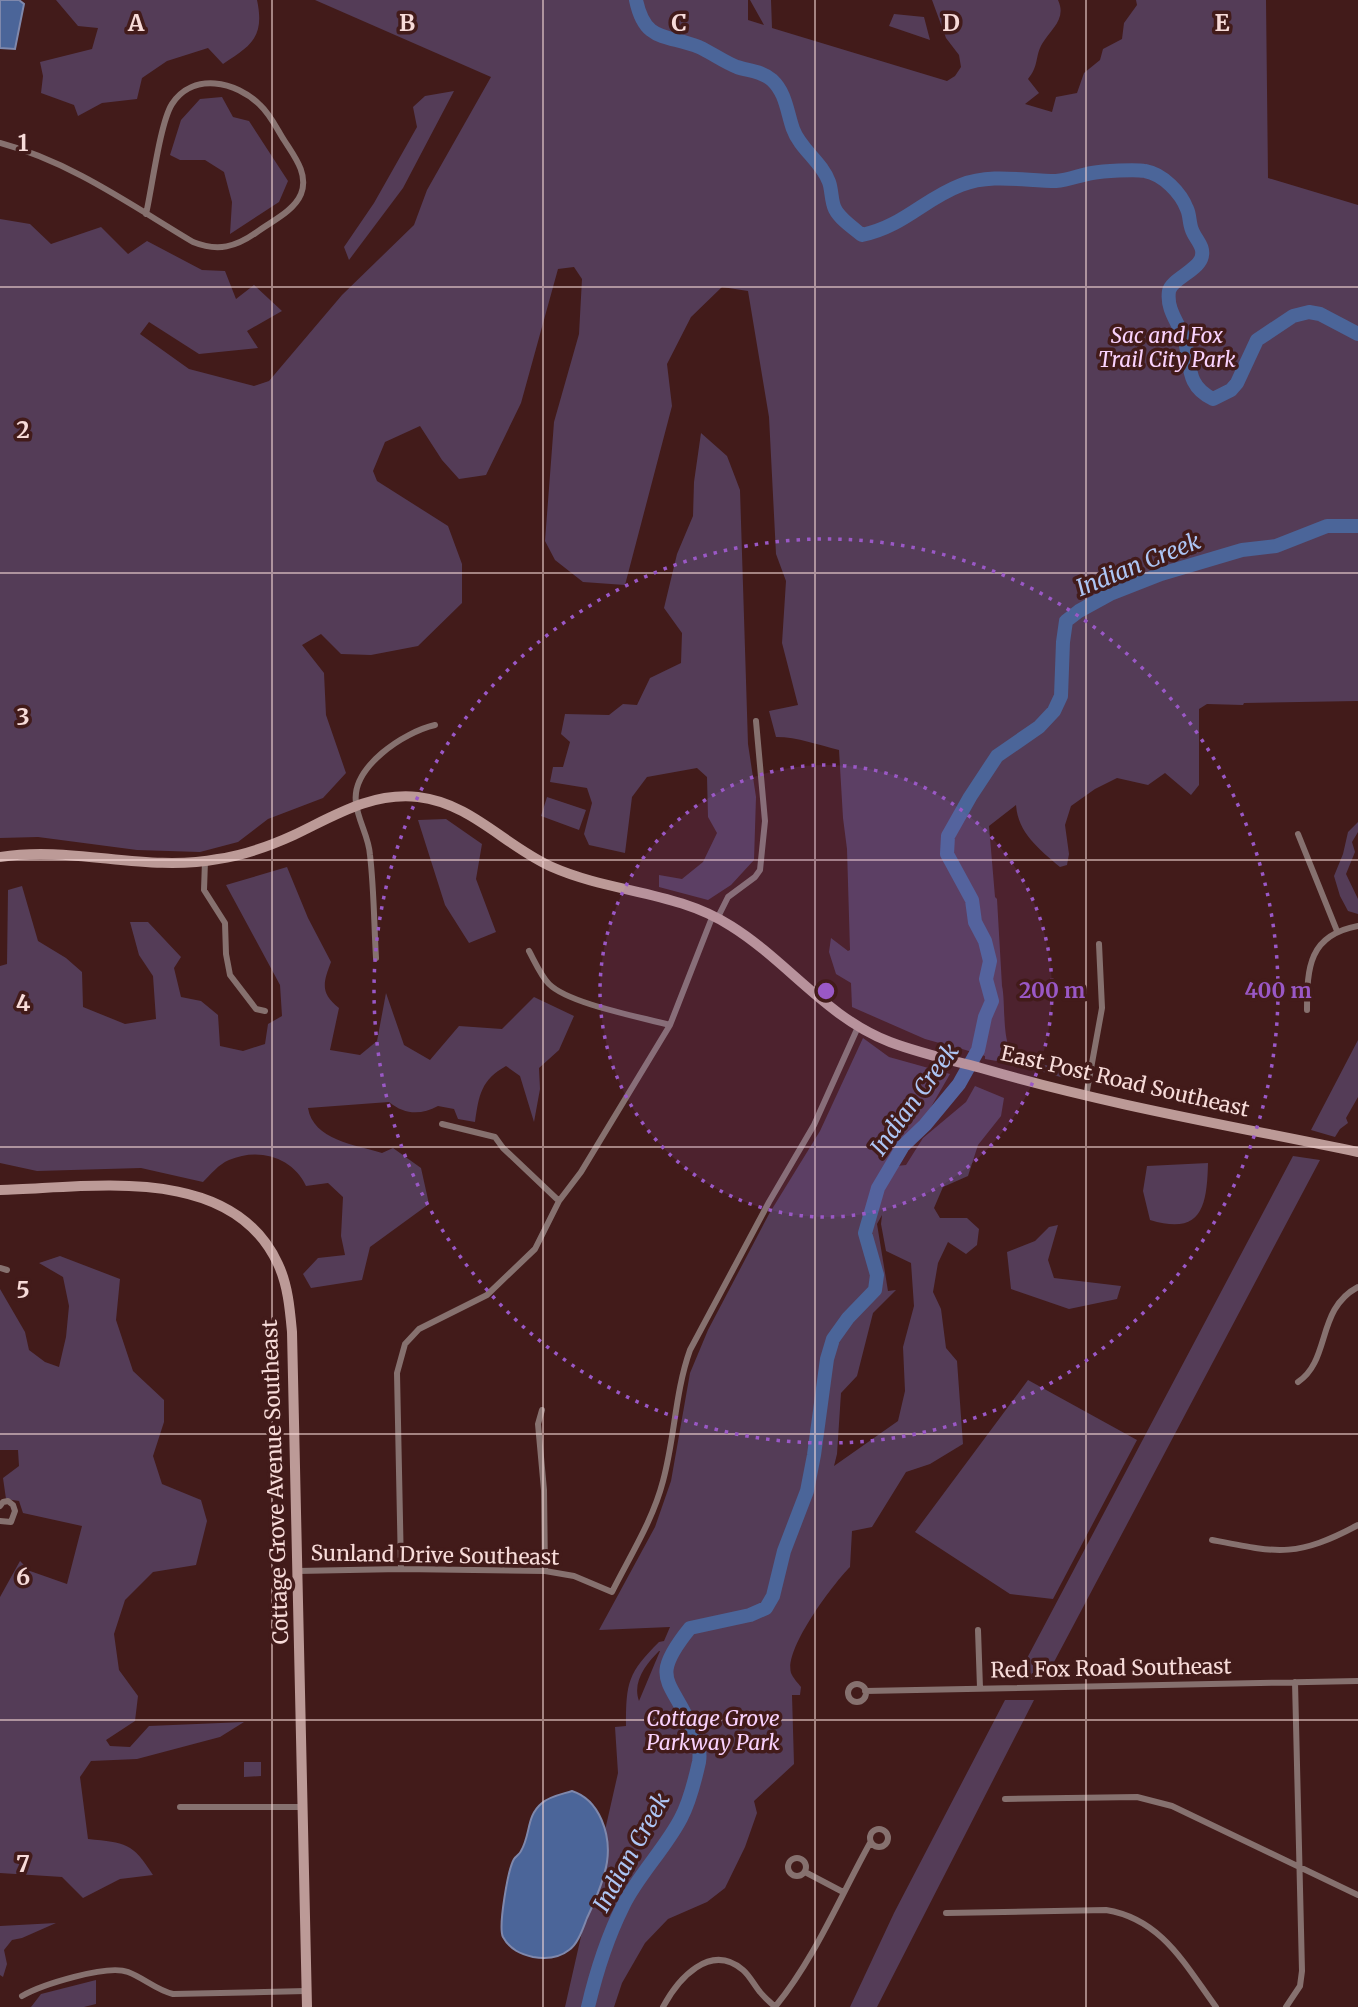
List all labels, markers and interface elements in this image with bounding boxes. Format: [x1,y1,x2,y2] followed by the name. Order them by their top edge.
[127,8,145,37] text: A
[399,8,415,37] text: B
[671,8,687,37] text: C
[942,8,960,37] text: D
[1214,8,1230,37] text: E
[18,128,29,157] text: 1
[1098,322,1236,373] park label: Sac and Fox Trail City Park
[16,415,30,444] text: 2
[1072,526,1205,602] water label: Indian Creek
[16,702,30,731] text: 3
[1019,977,1085,1004] text: 200 m
[1244,977,1312,1004] text: 400 m
[814,979,838,1003] centre of rings
[16,988,31,1017] text: 4
[864,1037,965,1161] water label: Indian Creek
[998,1039,1252,1123] street label: East Post Road Southeast
[16,1275,30,1304] text: 5
[256,1319,294,1645] street label: Cottage Grove Avenue Southeast
[310,1539,560,1571] street label: Sunland Drive Southeast
[16,1562,30,1591] text: 6
[990,1652,1232,1684] street label: Red Fox Road Southeast
[646,1705,780,1756] park label: Cottage Grove Parkway Park
[586,1787,676,1917] water label: Indian Creek
[16,1849,30,1878] text: 7

